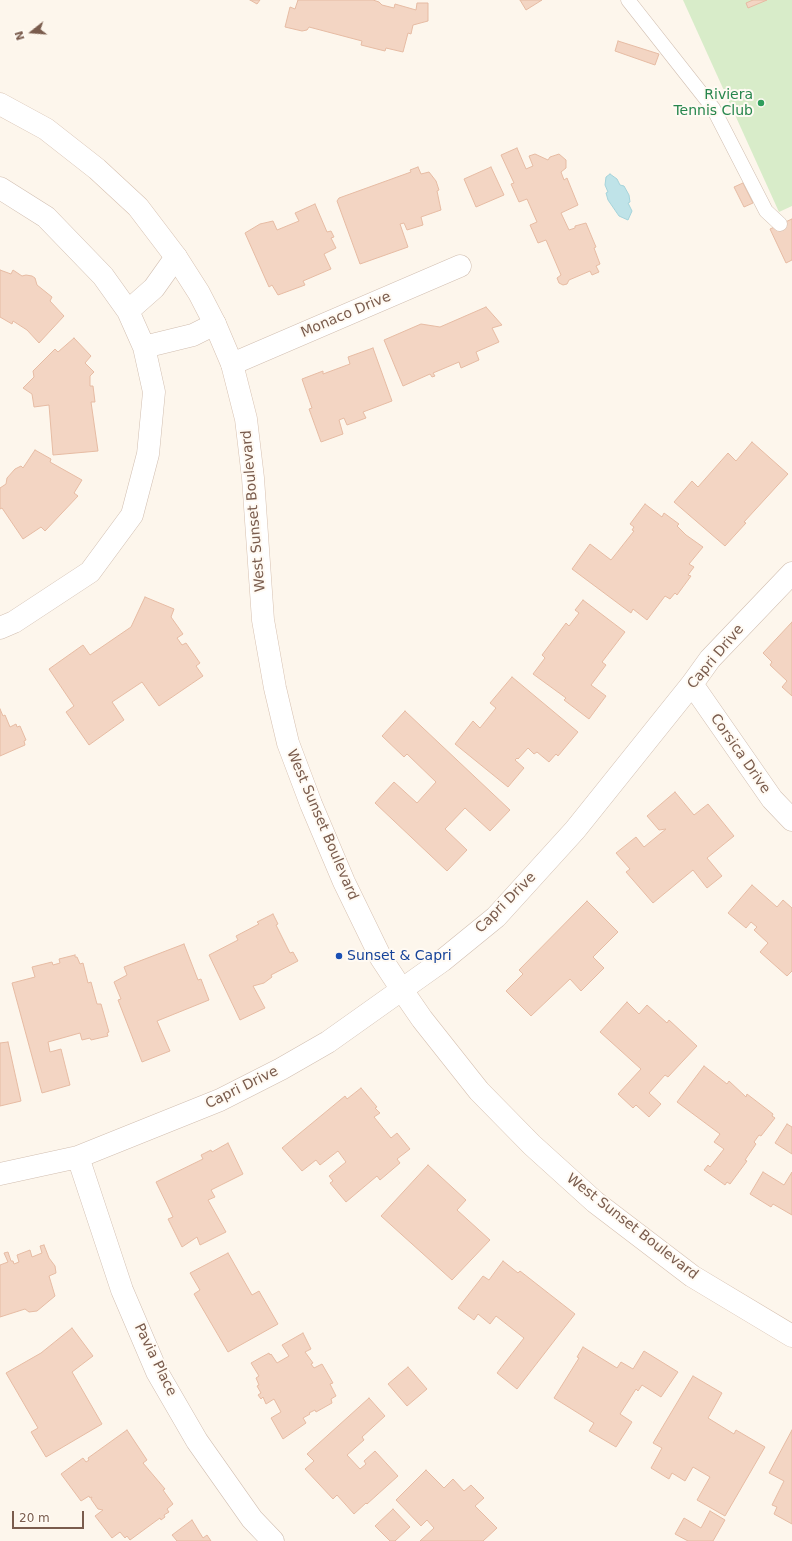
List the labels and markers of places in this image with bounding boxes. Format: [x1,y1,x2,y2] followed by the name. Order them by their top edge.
[673,87,753,120] place label: Riviera Tennis Club
[756,98,766,108] marker: Riviera Tennis Club
[347,948,452,964] place label: Sunset & Capri
[334,951,344,961] marker: Sunset & Capri

